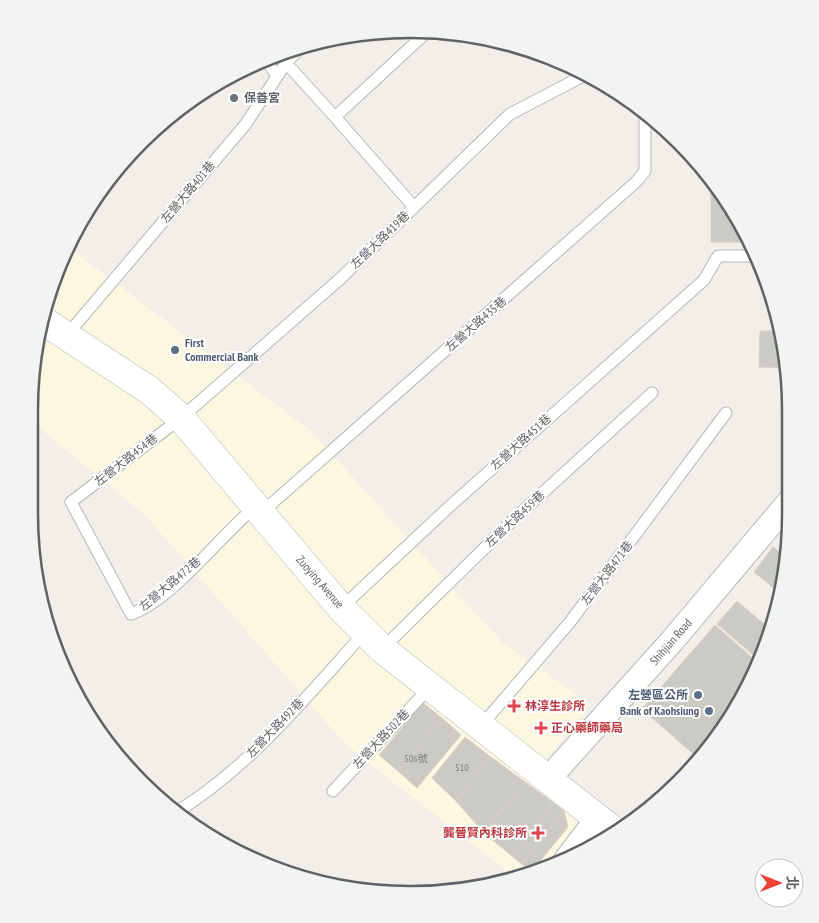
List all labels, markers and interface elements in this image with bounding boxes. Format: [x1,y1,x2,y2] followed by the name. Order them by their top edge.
[244,90,280,105] place label: 保善宮
[228,92,240,104] marker: 保善宮
[157,158,218,226] street label: 左營大路401巷
[347,208,412,272] street label: 左營大路419巷
[442,293,509,354] street label: 左營大路435巷
[185,335,258,364] place label: First Commercial Bank
[169,344,181,356] marker: First Commercial Bank
[487,411,554,473] street label: 左營大路451巷
[91,430,160,489] street label: 左營大路454巷
[482,487,548,550] street label: 左營大路459巷
[578,538,636,608] street label: 左營大路471巷
[293,552,348,611] street label: Zuoying Avenue
[136,553,204,614] street label: 左營大路472巷
[646,615,695,668] street label: Shihjian Road
[628,687,688,702] place label: 左營區公所
[692,689,704,701] marker: 左營區公所
[243,695,307,760] street label: 左營大路492巷
[525,698,585,713] place label: 林淳生診所
[507,699,521,713] marker: 林淳生診所
[620,703,699,718] place label: Bank of Kaohsiung
[703,705,715,717] marker: Bank of Kaohsiung
[349,706,412,772] street label: 左營大路502巷
[551,720,623,735] place label: 正心藥師藥局
[535,722,547,734] marker: 正心藥師藥局
[404,752,428,765] house number: 506號
[455,761,469,774] house number: 510
[443,825,527,840] place label: 龔晉賢內科診所
[531,826,545,840] marker: 龔晉賢內科診所
[754,858,804,908] north arrow
[783,876,801,890] text: 北

